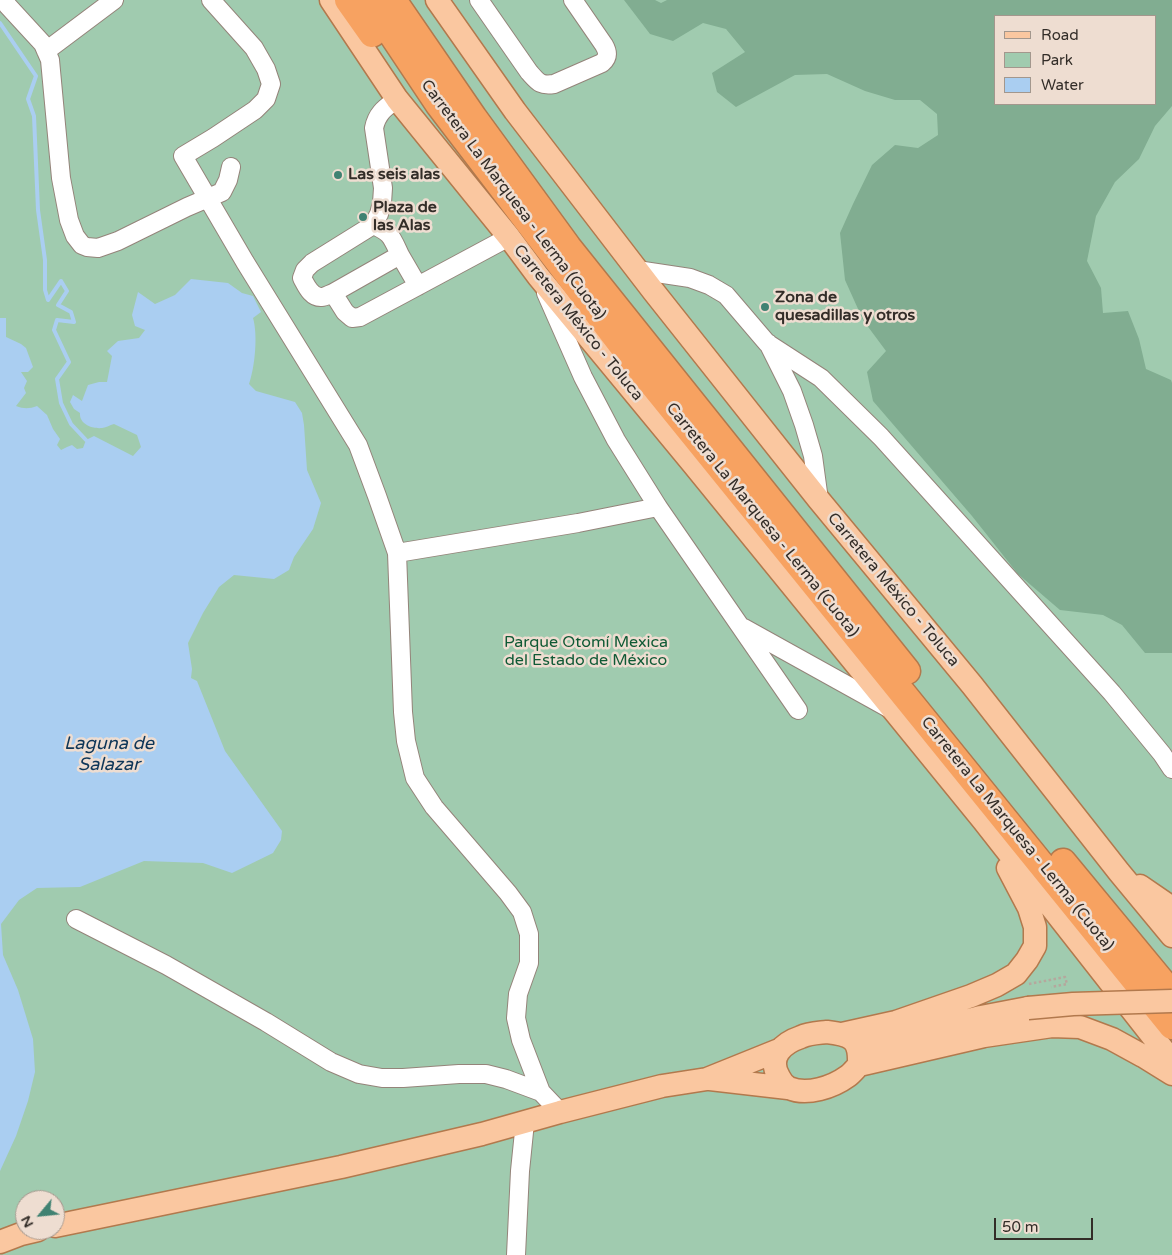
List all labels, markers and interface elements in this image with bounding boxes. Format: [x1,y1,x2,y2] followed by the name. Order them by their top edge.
[994,15,1157,105] legend
[1041,26,1079,44] text: Road
[1041,51,1073,69] text: Park
[416,76,610,324] street label: Carretera La Marquesa - Lerma (Cuota)
[1041,76,1084,94] text: Water
[348,165,440,185] place label: Las seis alas
[332,169,344,181] marker: Las seis alas
[373,198,437,236] place label: Plaza de las Alas
[357,211,369,223] marker: Plaza de las Alas
[509,241,647,405] street label: Carretera México - Toluca
[775,288,915,326] place label: Zona de quesadillas y otros
[759,301,771,313] marker: Zona de quesadillas y otros
[662,399,862,641] street label: Carretera La Marquesa - Lerma (Cuota)
[823,509,963,671] street label: Carretera México - Toluca
[504,633,668,671] park label: Parque Otomí Mexica del Estado de México
[917,713,1117,955] street label: Carretera La Marquesa - Lerma (Cuota)
[64,733,154,776] water label: Laguna de Salazar
[15,1190,65,1240] north arrow
[997,1208,1096,1240] scale bar
[17,1213,37,1231] text: N
[1002,1218,1039,1236] text: 50 m

